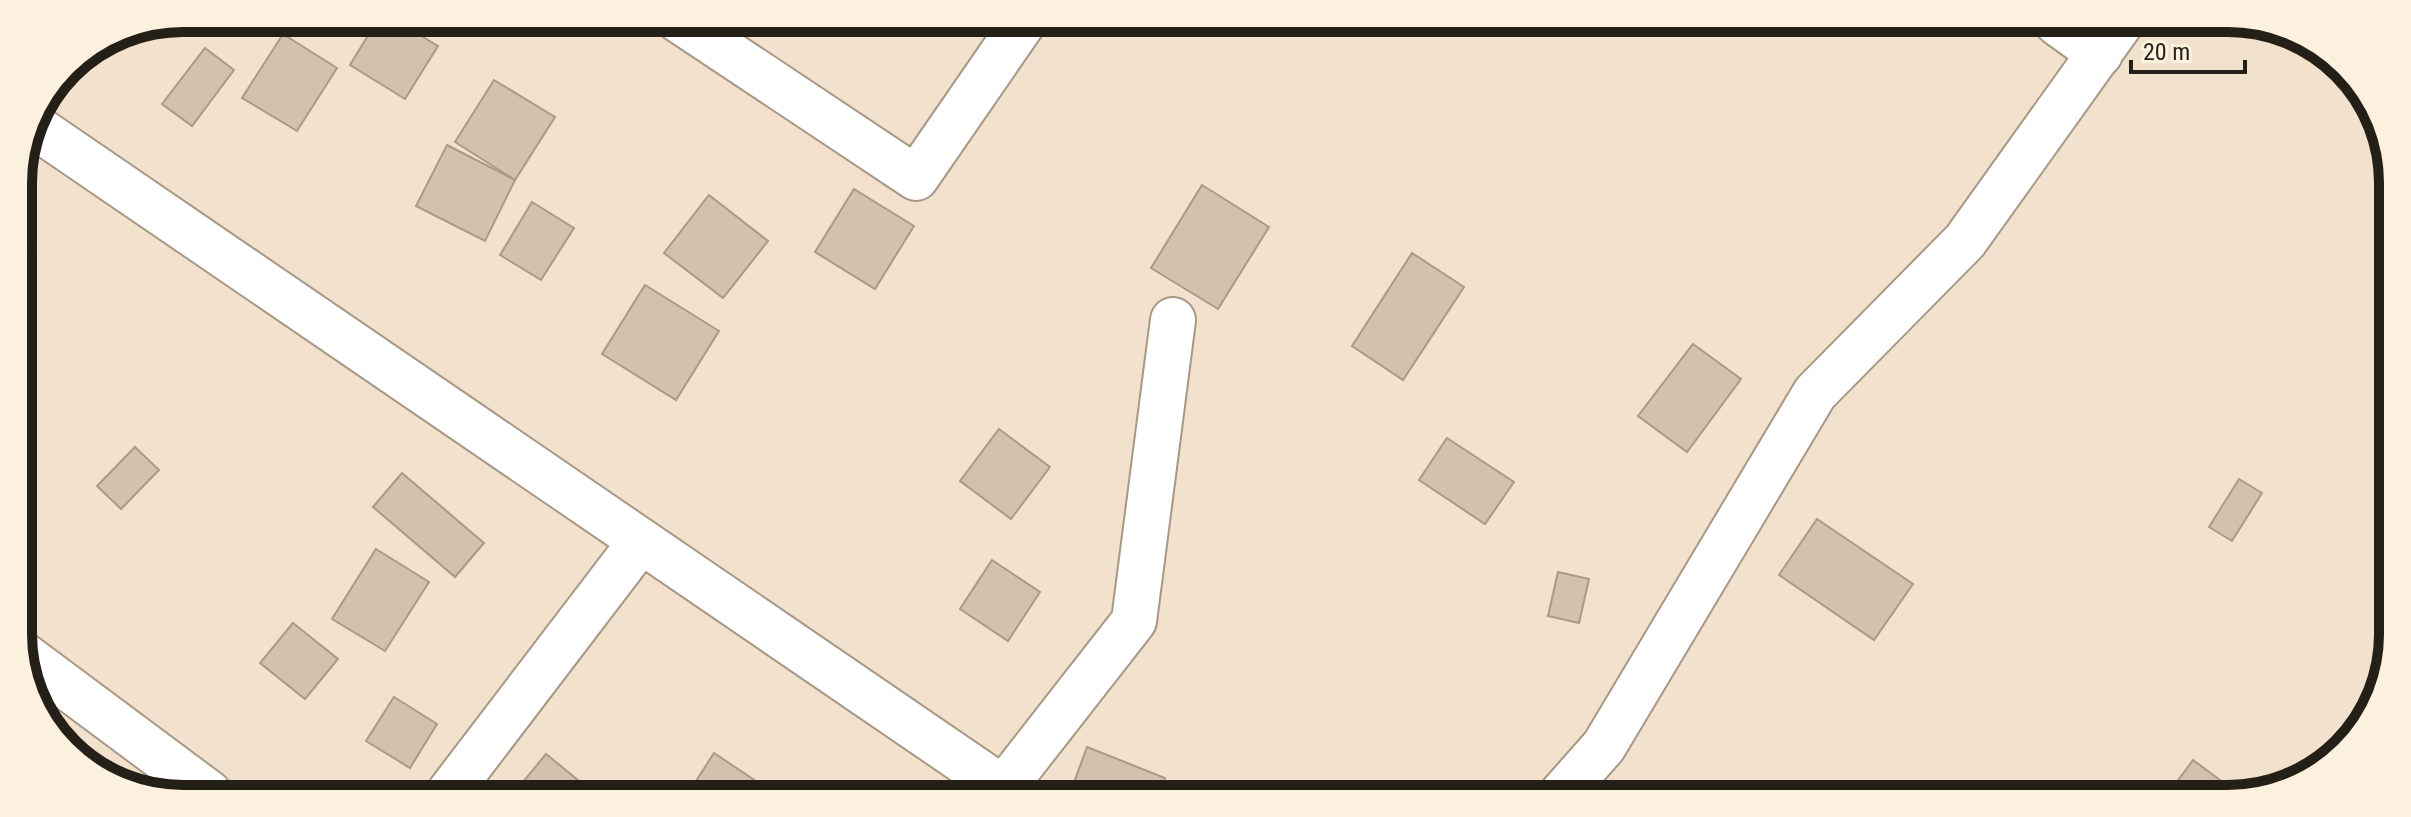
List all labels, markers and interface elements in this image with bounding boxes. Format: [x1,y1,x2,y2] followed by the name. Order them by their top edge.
[2131,24,2245,74] scale bar
[2143,38,2190,66] text: 20 m

